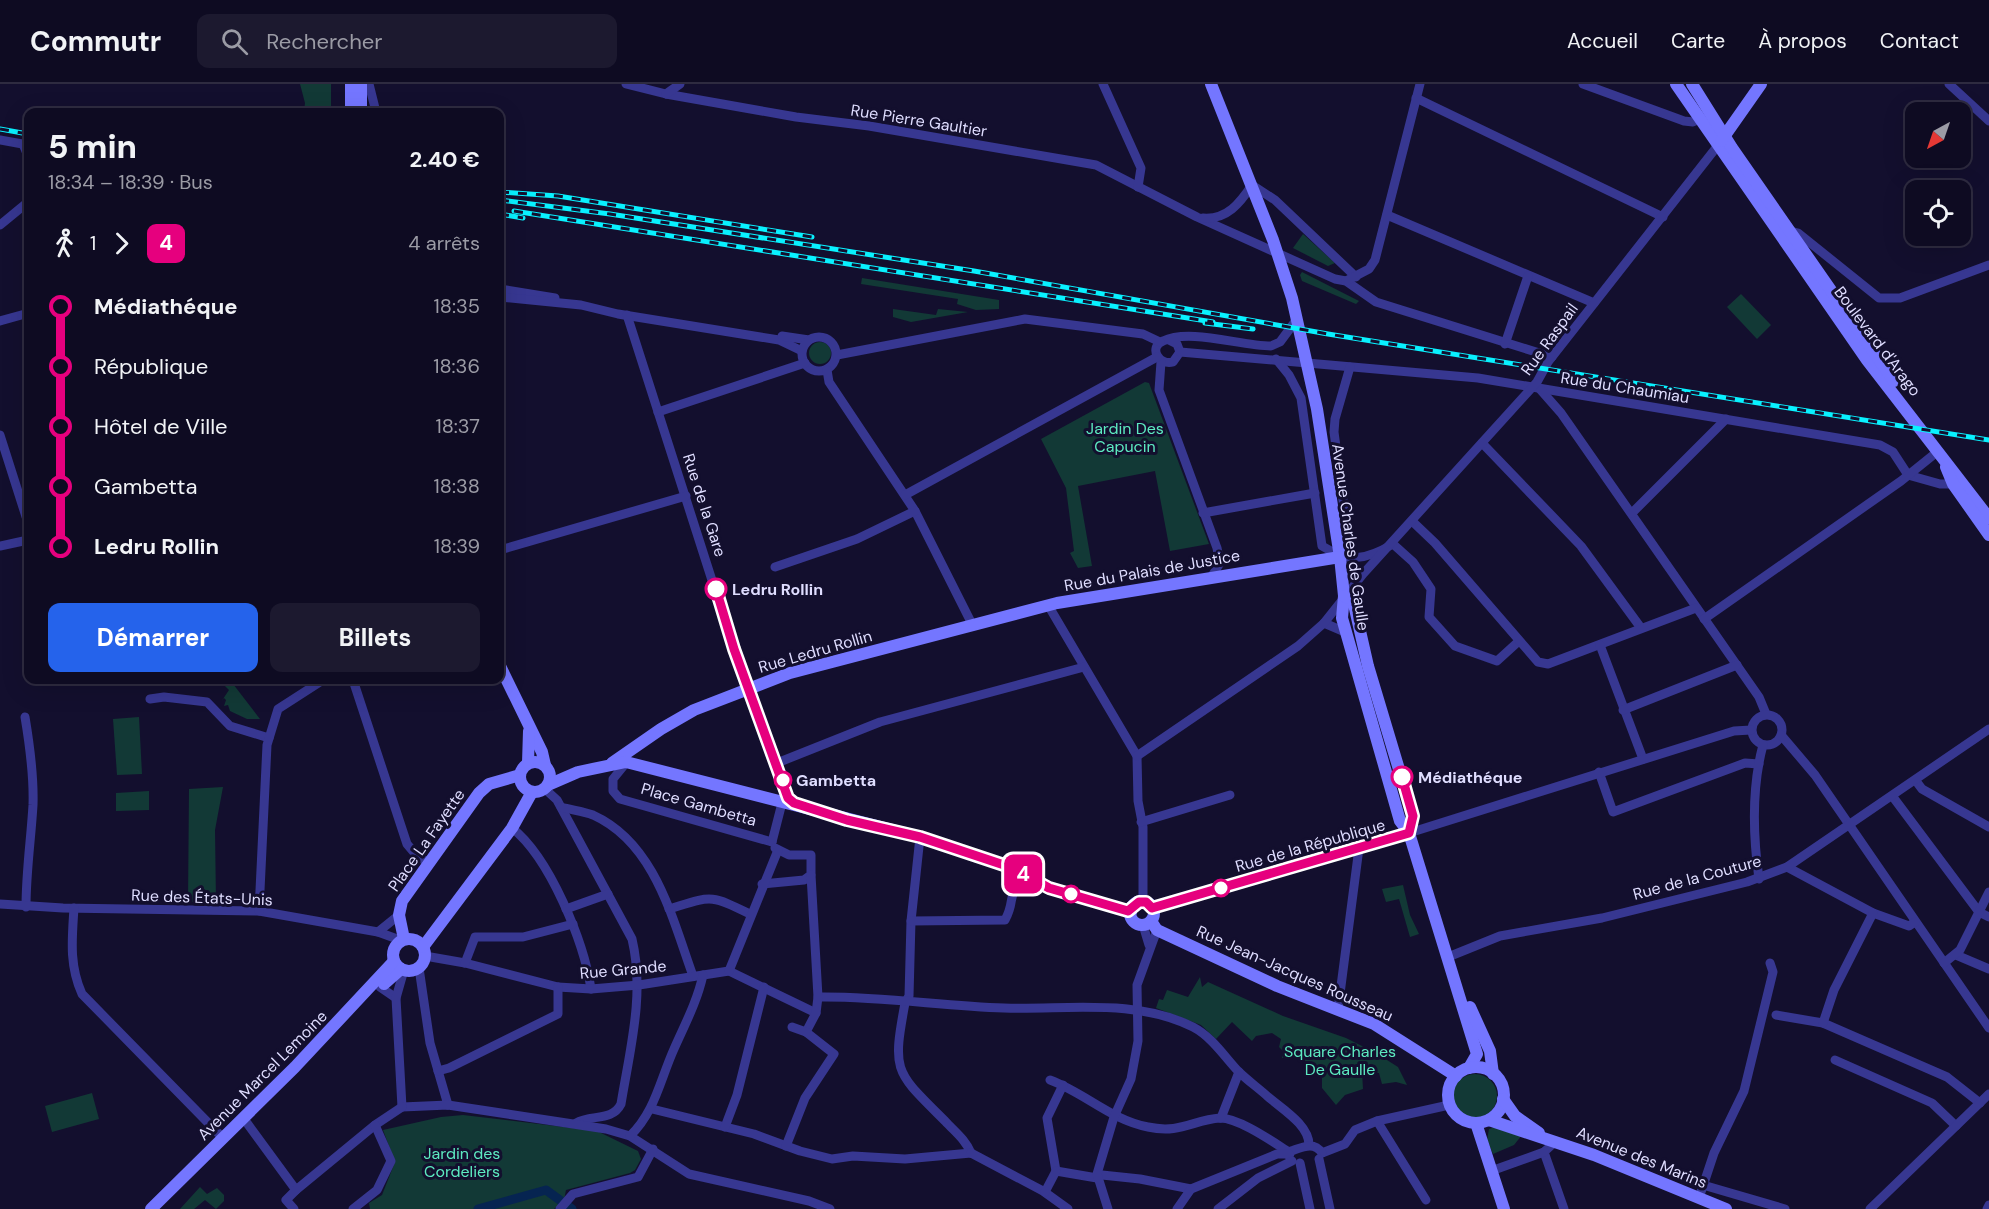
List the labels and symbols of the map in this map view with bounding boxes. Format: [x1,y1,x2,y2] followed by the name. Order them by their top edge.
[849,99,989,142] street label: Rue Pierre Gaultier
[1905,102,1971,168] north arrow
[1829,282,1926,400] street label: Boulevard d'Arago
[1516,299,1583,380] street label: Rue Raspail
[1559,367,1691,408] street label: Rue du Chaumiau
[1086,418,1164,457] park label: Jardin Des Capucin
[1327,442,1374,632] street label: Avenue Charles de Gaulle
[678,451,731,560] street label: Rue de la Gare
[1063,545,1242,596] street label: Rue du Palais de Justice
[705,578,727,600] marker: Ledru Rollin
[732,579,823,600] place label: Ledru Rollin
[756,625,874,678] street label: Rue Ledru Rollin
[1391,766,1413,788] marker: Médiathéque
[1418,767,1522,788] place label: Médiathéque
[796,770,876,791] place label: Gambetta
[774,771,792,789] marker: Gambetta
[639,778,759,831] street label: Place Gambetta
[383,785,470,896] street label: Place La Fayette
[1233,814,1387,877] street label: Rue de la République
[1631,850,1764,905] street label: Rue de la Couture
[1004,854,1042,894] line badge: 4
[1212,879,1230,897] unlabelled marker
[131,885,273,910] street label: Rue des États-Unis
[1062,885,1080,903] unlabelled marker
[1193,921,1396,1026] street label: Rue Jean-Jacques Rousseau
[579,955,667,984] street label: Rue Grande
[193,1006,332,1145] street label: Avenue Marcel Lemoine
[1284,1041,1396,1080] park label: Square Charles De Gaulle
[1573,1122,1710,1193] street label: Avenue des Marins
[424,1143,500,1182] park label: Jardin des Cordeliers

